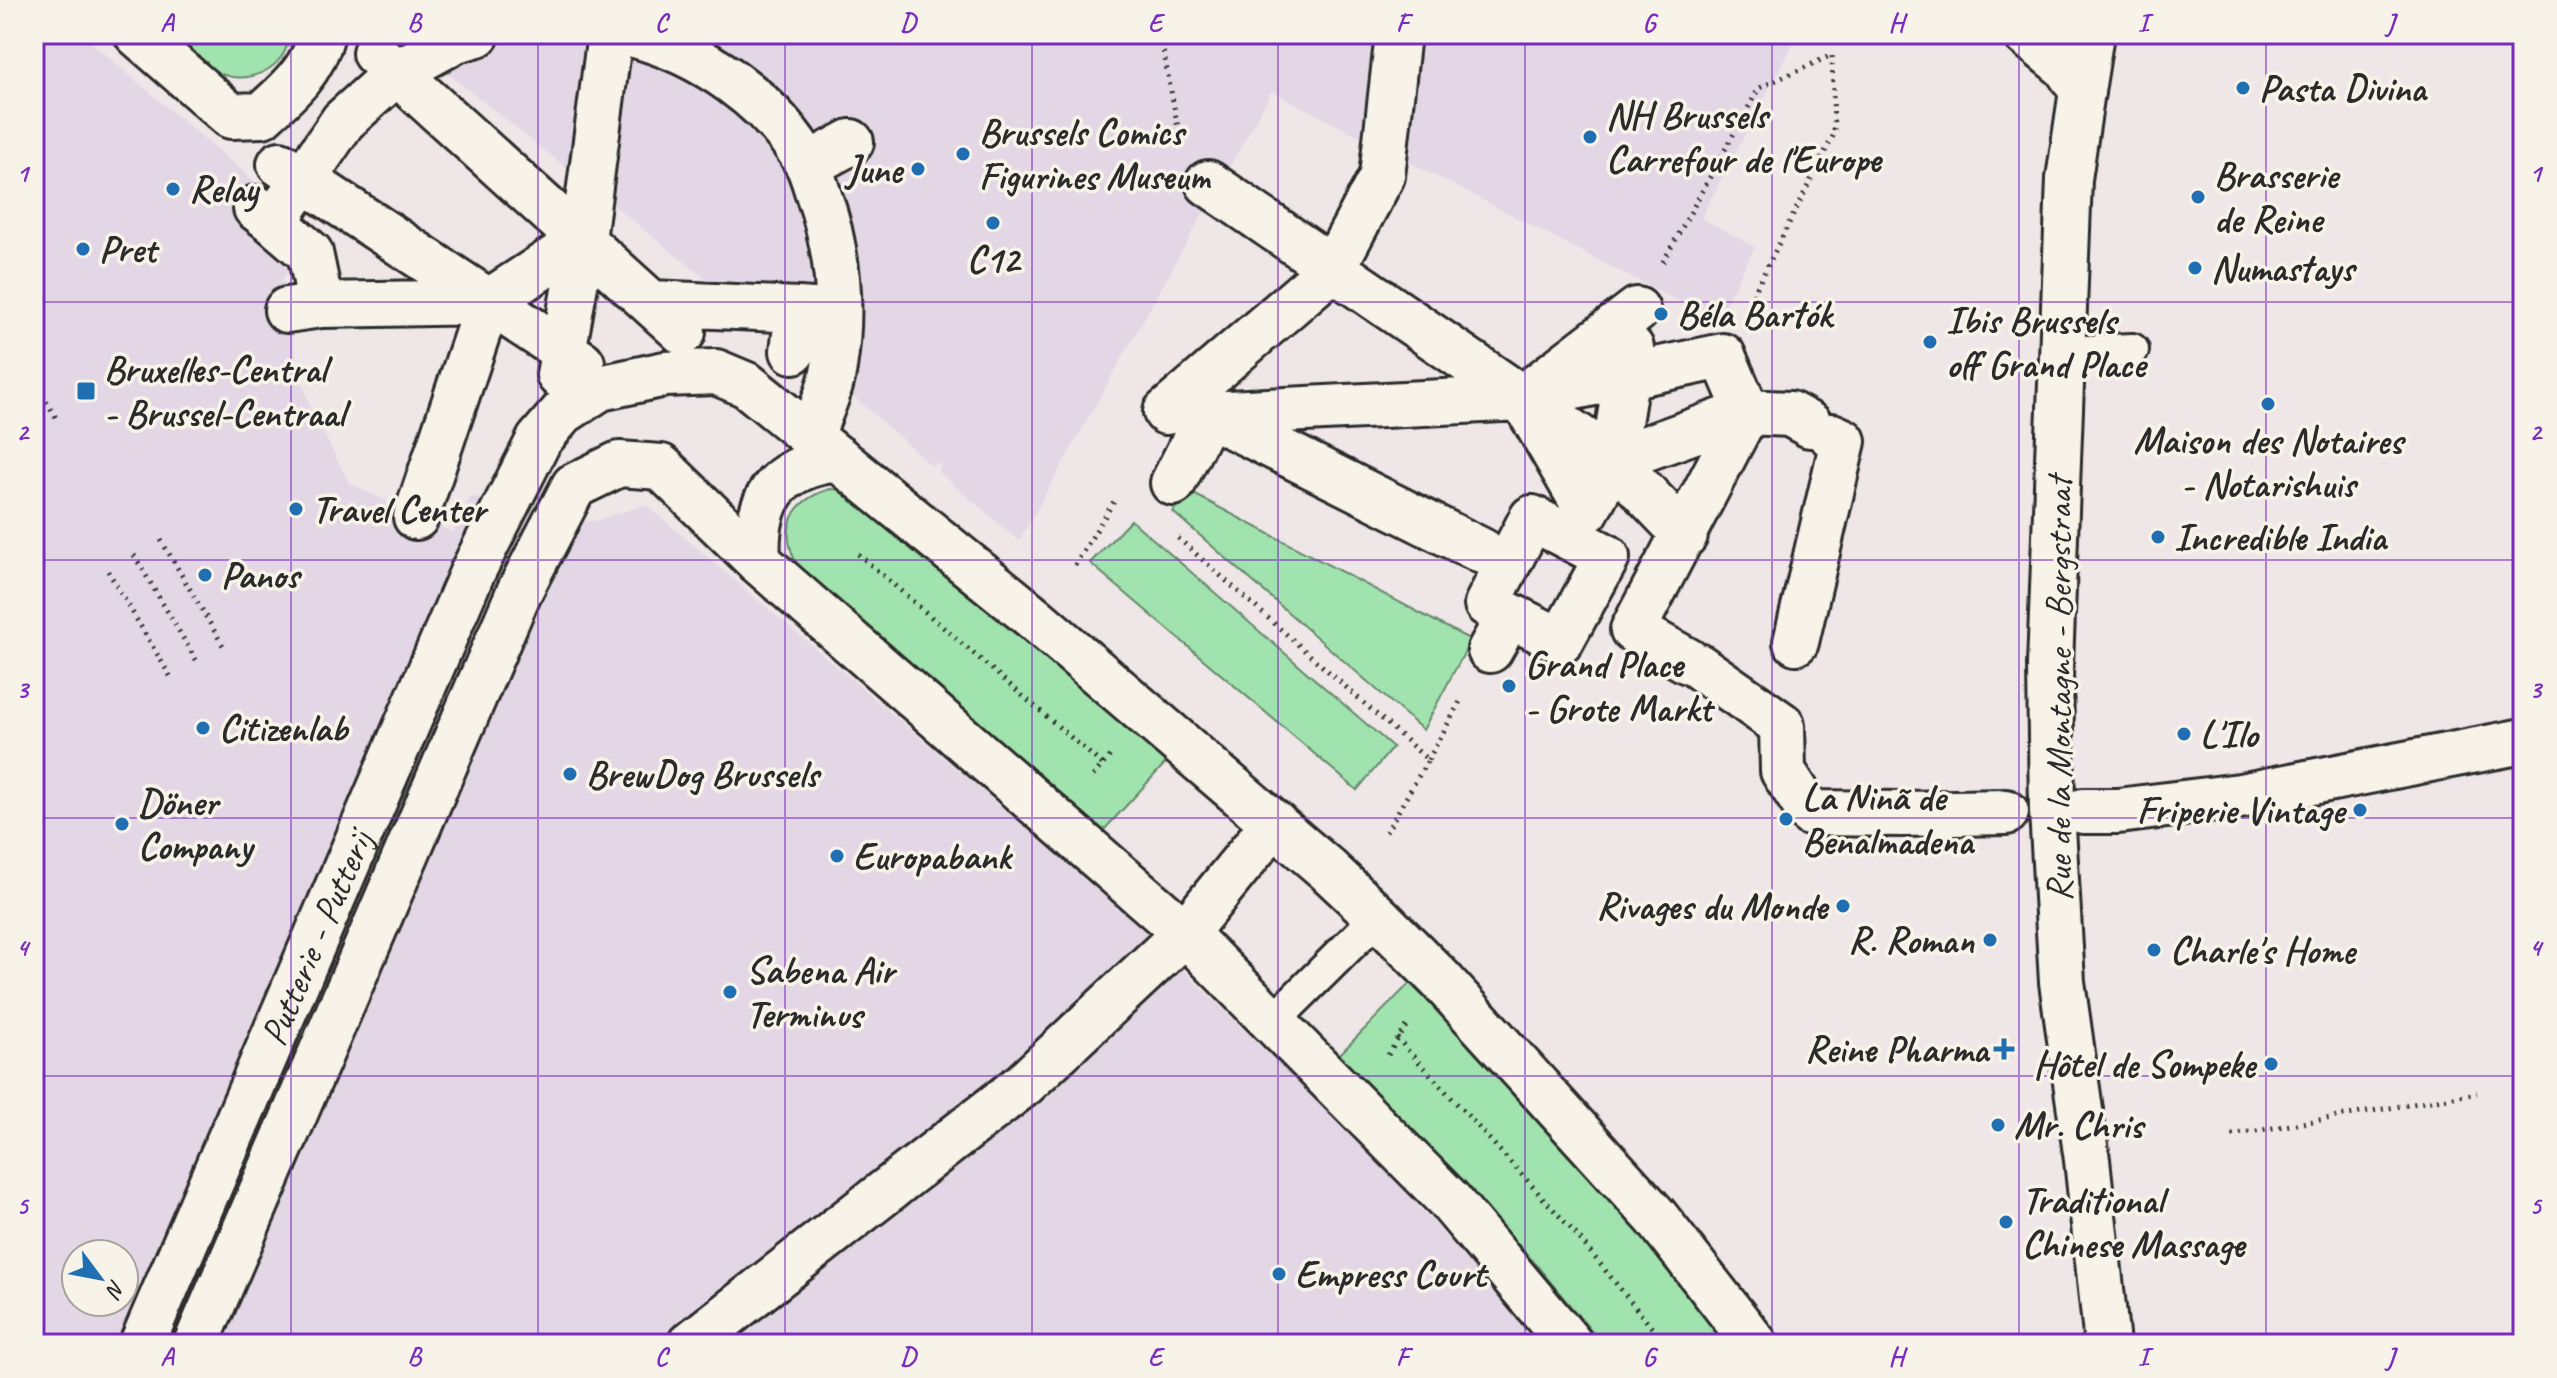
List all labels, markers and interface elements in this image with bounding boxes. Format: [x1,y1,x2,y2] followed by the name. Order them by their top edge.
[160,6,175,39] text: A
[407,6,423,39] text: B
[655,6,671,39] text: C
[900,6,918,39] text: D
[1148,6,1166,39] text: E
[1396,6,1414,39] text: F
[1643,6,1659,39] text: G
[1889,6,1909,39] text: H
[2138,6,2155,39] text: I
[2384,6,2399,39] text: J
[2259,65,2429,112] place label: Pasta Divina
[2234,79,2252,97] marker: Pasta Divina
[1606,92,1884,183] place label: NH Brussels Carrefour de l'Europe
[979,109,1212,200] place label: Brussels Comics Figurines Museum
[1581,128,1599,146] marker: NH Brussels Carrefour de l'Europe
[954,145,972,163] marker: Brussels Comics Figurines Museum
[844,146,905,193] place label: June
[2214,152,2341,243] place label: Brasserie de Reine
[16,157,31,190] text: 1
[2529,157,2544,190] text: 1
[909,160,927,178] marker: June
[189,166,261,213] place label: Relay
[164,180,182,198] marker: Relay
[2189,188,2207,206] marker: Brasserie de Reine
[984,214,1002,232] marker: C12
[99,226,160,273] place label: Pret
[967,236,1023,283] place label: C12
[74,240,92,258] marker: Pret
[2211,245,2358,292] place label: Numastays
[2186,259,2204,277] marker: Numastays
[1677,291,1835,338] place label: Béla Bartók
[1946,297,2148,388] place label: Ibis Brussels off Grand Place
[1652,305,1670,323] marker: Béla Bartók
[1921,333,1939,351] marker: Ibis Brussels off Grand Place
[104,346,352,437] place label: Bruxelles-Central - Brussel-Centraal
[75,380,97,402] marker: Bruxelles-Central - Brussel-Centraal
[2259,395,2277,413] marker: Maison des Notaires - Notarishuis
[16,415,30,448] text: 2
[2529,415,2543,448] text: 2
[2133,417,2406,508] place label: Maison des Notaires - Notarishuis
[2035,471,2082,902] street label: Rue de la Montagne - Bergstraat
[312,486,490,533] place label: Travel Center
[287,500,305,518] marker: Travel Center
[2174,514,2389,561] place label: Incredible India
[2149,528,2167,546] marker: Incredible India
[221,552,302,599] place label: Panos
[196,566,214,584] marker: Panos
[1525,641,1716,732] place label: Grand Place - Grote Markt
[16,673,30,706] text: 3
[2529,673,2543,706] text: 3
[1500,677,1518,695] marker: Grand Place - Grote Markt
[219,705,349,752] place label: Citizenlab
[2200,711,2260,758] place label: L'Ilo
[194,719,212,737] marker: Citizenlab
[2175,725,2193,743] marker: L'Ilo
[586,751,822,798] place label: BrewDog Brussels
[561,765,579,783] marker: BrewDog Brussels
[1802,774,1976,865] place label: La Ninã de Benalmadena
[138,779,256,870] place label: Döner Company
[2137,787,2347,834] place label: Friperie Vintage
[2351,801,2369,819] marker: Friperie Vintage
[1777,810,1795,828] marker: La Ninã de Benalmadena
[113,815,131,833] marker: Döner Company
[249,819,384,1052] street label: Putterie - Putterij
[853,833,1013,880] place label: Europabank
[828,847,846,865] marker: Europabank
[1596,883,1830,930] place label: Rivages du Monde
[1834,897,1852,915] marker: Rivages du Monde
[1848,917,1976,964] place label: R. Roman
[2170,927,2358,974] place label: Charle's Home
[16,931,31,964] text: 4
[1981,931,1999,949] marker: R. Roman
[2529,931,2544,964] text: 4
[2145,941,2163,959] marker: Charle's Home
[746,947,898,1038] place label: Sabena Air Terminus
[721,983,739,1001] marker: Sabena Air Terminus
[1805,1026,1991,1073] place label: Reine Pharma
[1995,1040,2013,1058] marker: Reine Pharma
[2033,1041,2258,1088] place label: Hôtel de Sompeke
[2262,1055,2280,1073] marker: Hôtel de Sompeke
[2014,1102,2146,1149] place label: Mr. Chris
[1989,1116,2007,1134] marker: Mr. Chris
[2022,1177,2248,1268] place label: Traditional Chinese Massage
[16,1189,30,1222] text: 5
[2529,1189,2543,1222] text: 5
[1997,1213,2015,1231] marker: Traditional Chinese Massage
[60,1238,140,1318] north arrow
[1295,1251,1489,1298] place label: Empress Court
[1270,1265,1288,1283] marker: Empress Court
[99,1275,132,1304] text: N
[160,1340,175,1373] text: A
[407,1340,423,1373] text: B
[655,1340,671,1373] text: C
[900,1340,918,1373] text: D
[1148,1340,1166,1373] text: E
[1396,1340,1414,1373] text: F
[1643,1340,1659,1373] text: G
[1889,1340,1909,1373] text: H
[2138,1340,2155,1373] text: I
[2384,1340,2399,1373] text: J

